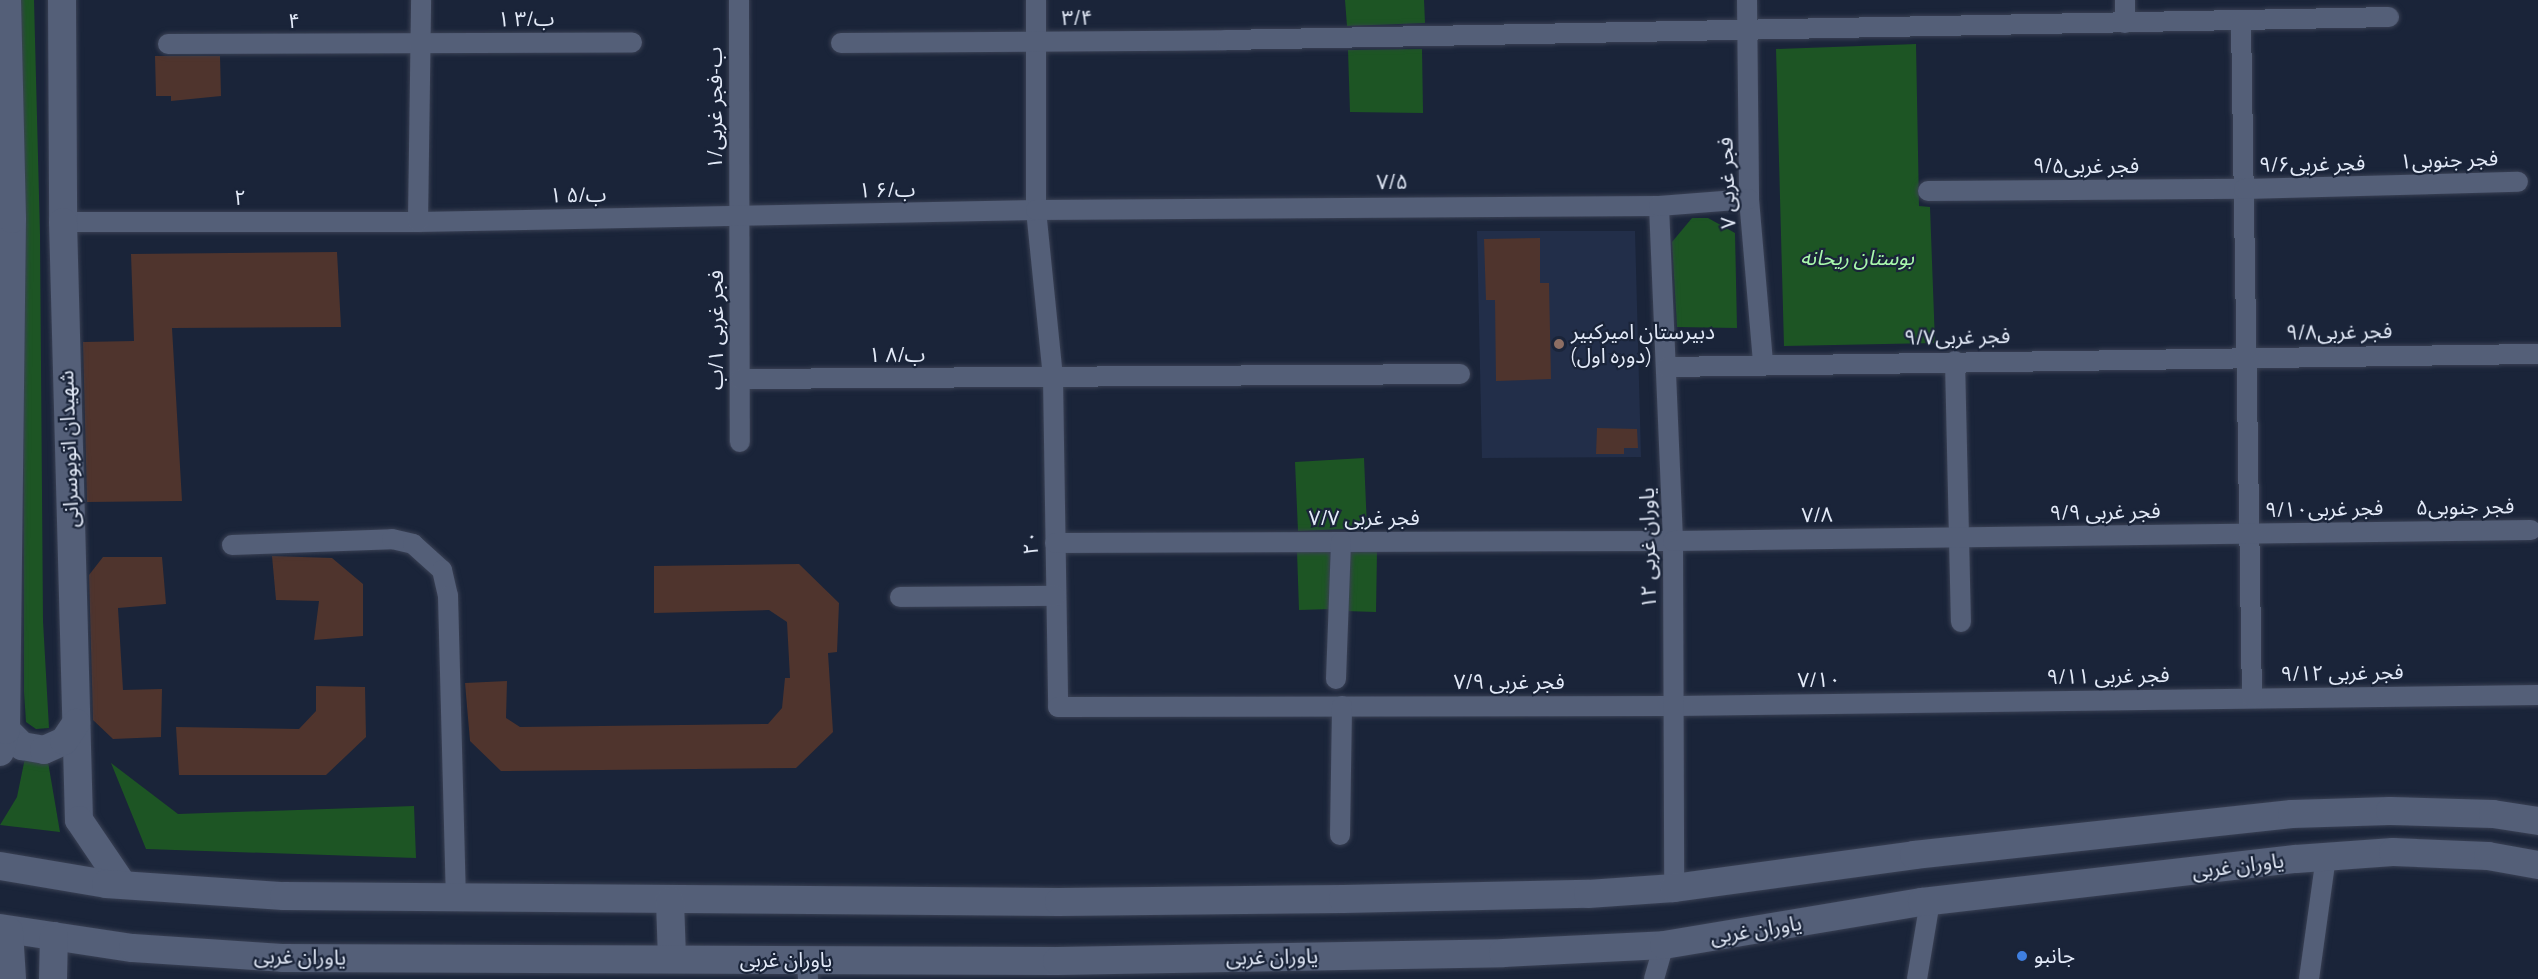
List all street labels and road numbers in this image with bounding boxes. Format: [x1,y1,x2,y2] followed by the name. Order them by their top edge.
[1061,5,1093,31] street label: ۳/۴
[497,6,555,32] street label: ۱ ب/۳
[288,8,300,34] street label: ۴
[702,47,728,169] street label: ۱/ب-فجر غربی
[1713,137,1741,229] street label: ۷ فجر غربی
[2399,146,2499,174] street label: فجر جنوبی۱
[2259,150,2365,178] street label: فجر غربی۹/۶
[2033,153,2139,179] street label: فجر غربی۹/۵
[1376,169,1408,195] street label: ۷/۵
[858,177,916,203] street label: ۱ ب/۶
[549,182,607,208] street label: ۱ ب/۵
[234,185,246,211] street label: ۲
[703,270,729,390] street label: فجر غربی ۱/ب
[2286,318,2392,346] street label: فجر غربی۹/۸
[1904,323,2010,351] street label: فجر غربی۹/۷
[869,342,925,368] street label: ۱ ب/۸
[54,370,84,528] street label: شهیدان اتوبوسرانی
[1634,487,1662,609] street label: ۱۲ یاوران غربی
[2416,494,2514,520] street label: فجر جنوبی۵
[2265,495,2383,523] street label: فجر غربی۹/۱۰
[2049,498,2161,526] street label: ۹/۹ فجر غربی
[1801,502,1833,528] street label: ۷/۸
[1308,505,1420,531] street label: ۷/۷ فجر غربی
[1018,531,1044,555] street label: ۲۰
[2280,659,2404,687] street label: ۹/۱۲ فجر غربی
[2046,662,2170,690] street label: ۹/۱۱ فجر غربی
[1797,667,1841,693] street label: ۷/۱۰
[1453,669,1565,695] street label: ۷/۹ فجر غربی
[2191,848,2285,884] street label: یاوران غربی
[1708,910,1804,950] street label: یاوران غربی
[254,944,346,970] street label: یاوران غربی
[1226,944,1318,970] street label: یاوران غربی
[740,947,832,973] street label: یاوران غربی

